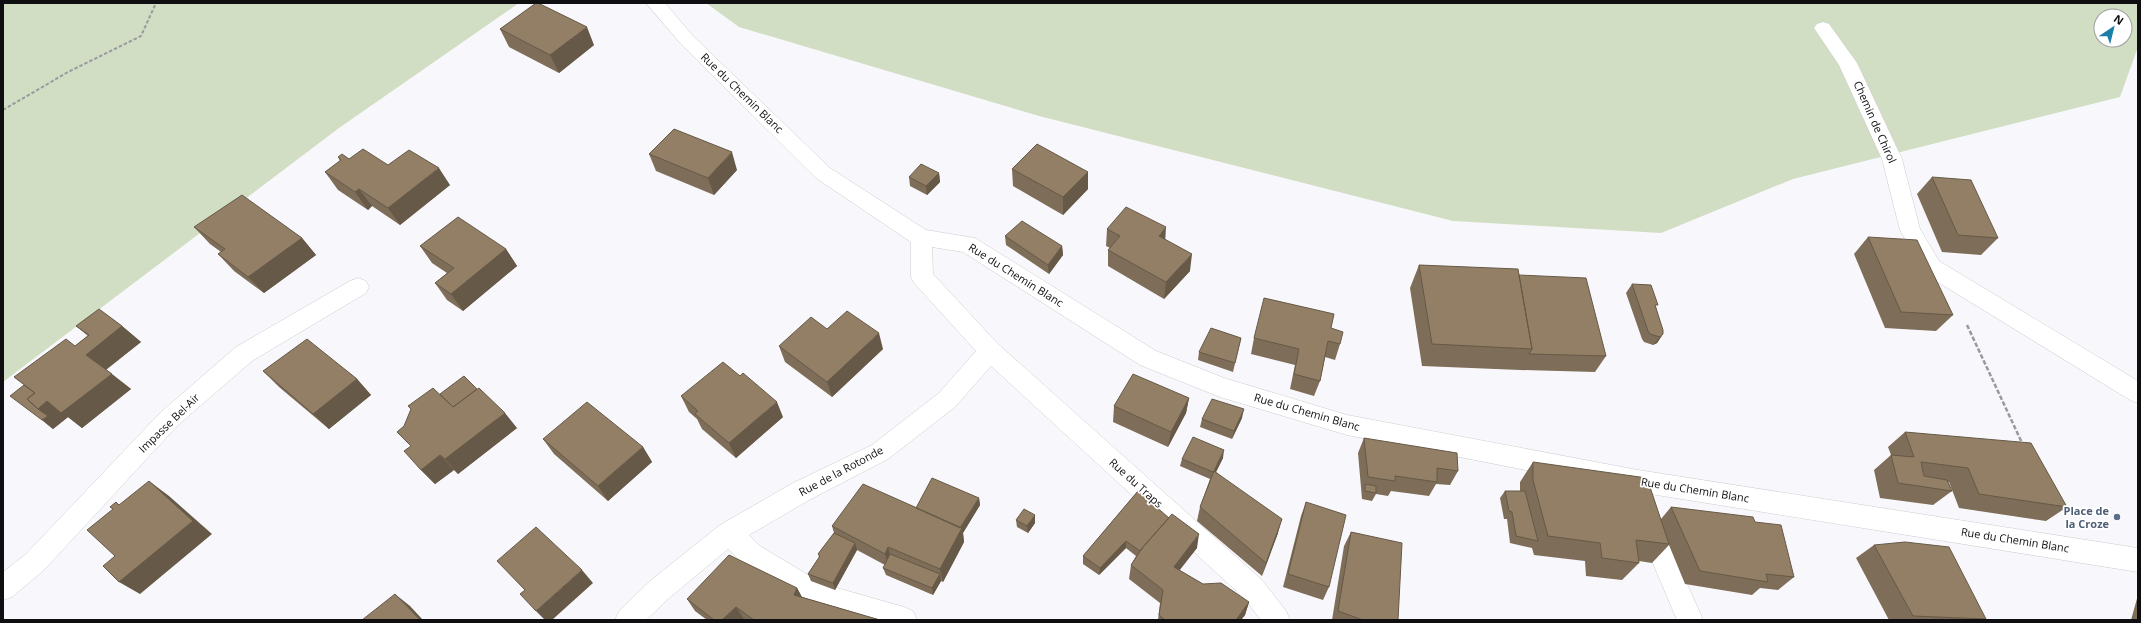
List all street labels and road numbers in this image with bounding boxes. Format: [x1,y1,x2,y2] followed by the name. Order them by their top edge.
[698,49,787,136] street label: Rue du Chemin Blanc
[1851,78,1900,165] street label: Chemin de Chirol
[966,239,1067,310] street label: Rue du Chemin Blanc
[135,389,203,456] street label: Impasse Bel-Air
[1253,389,1362,434] street label: Rue du Chemin Blanc
[796,442,886,499] street label: Rue de la Rotonde
[1106,454,1166,511] street label: Rue du Traps
[1640,474,1750,505] street label: Rue du Chemin Blanc
[1960,524,2070,555] street label: Rue du Chemin Blanc

